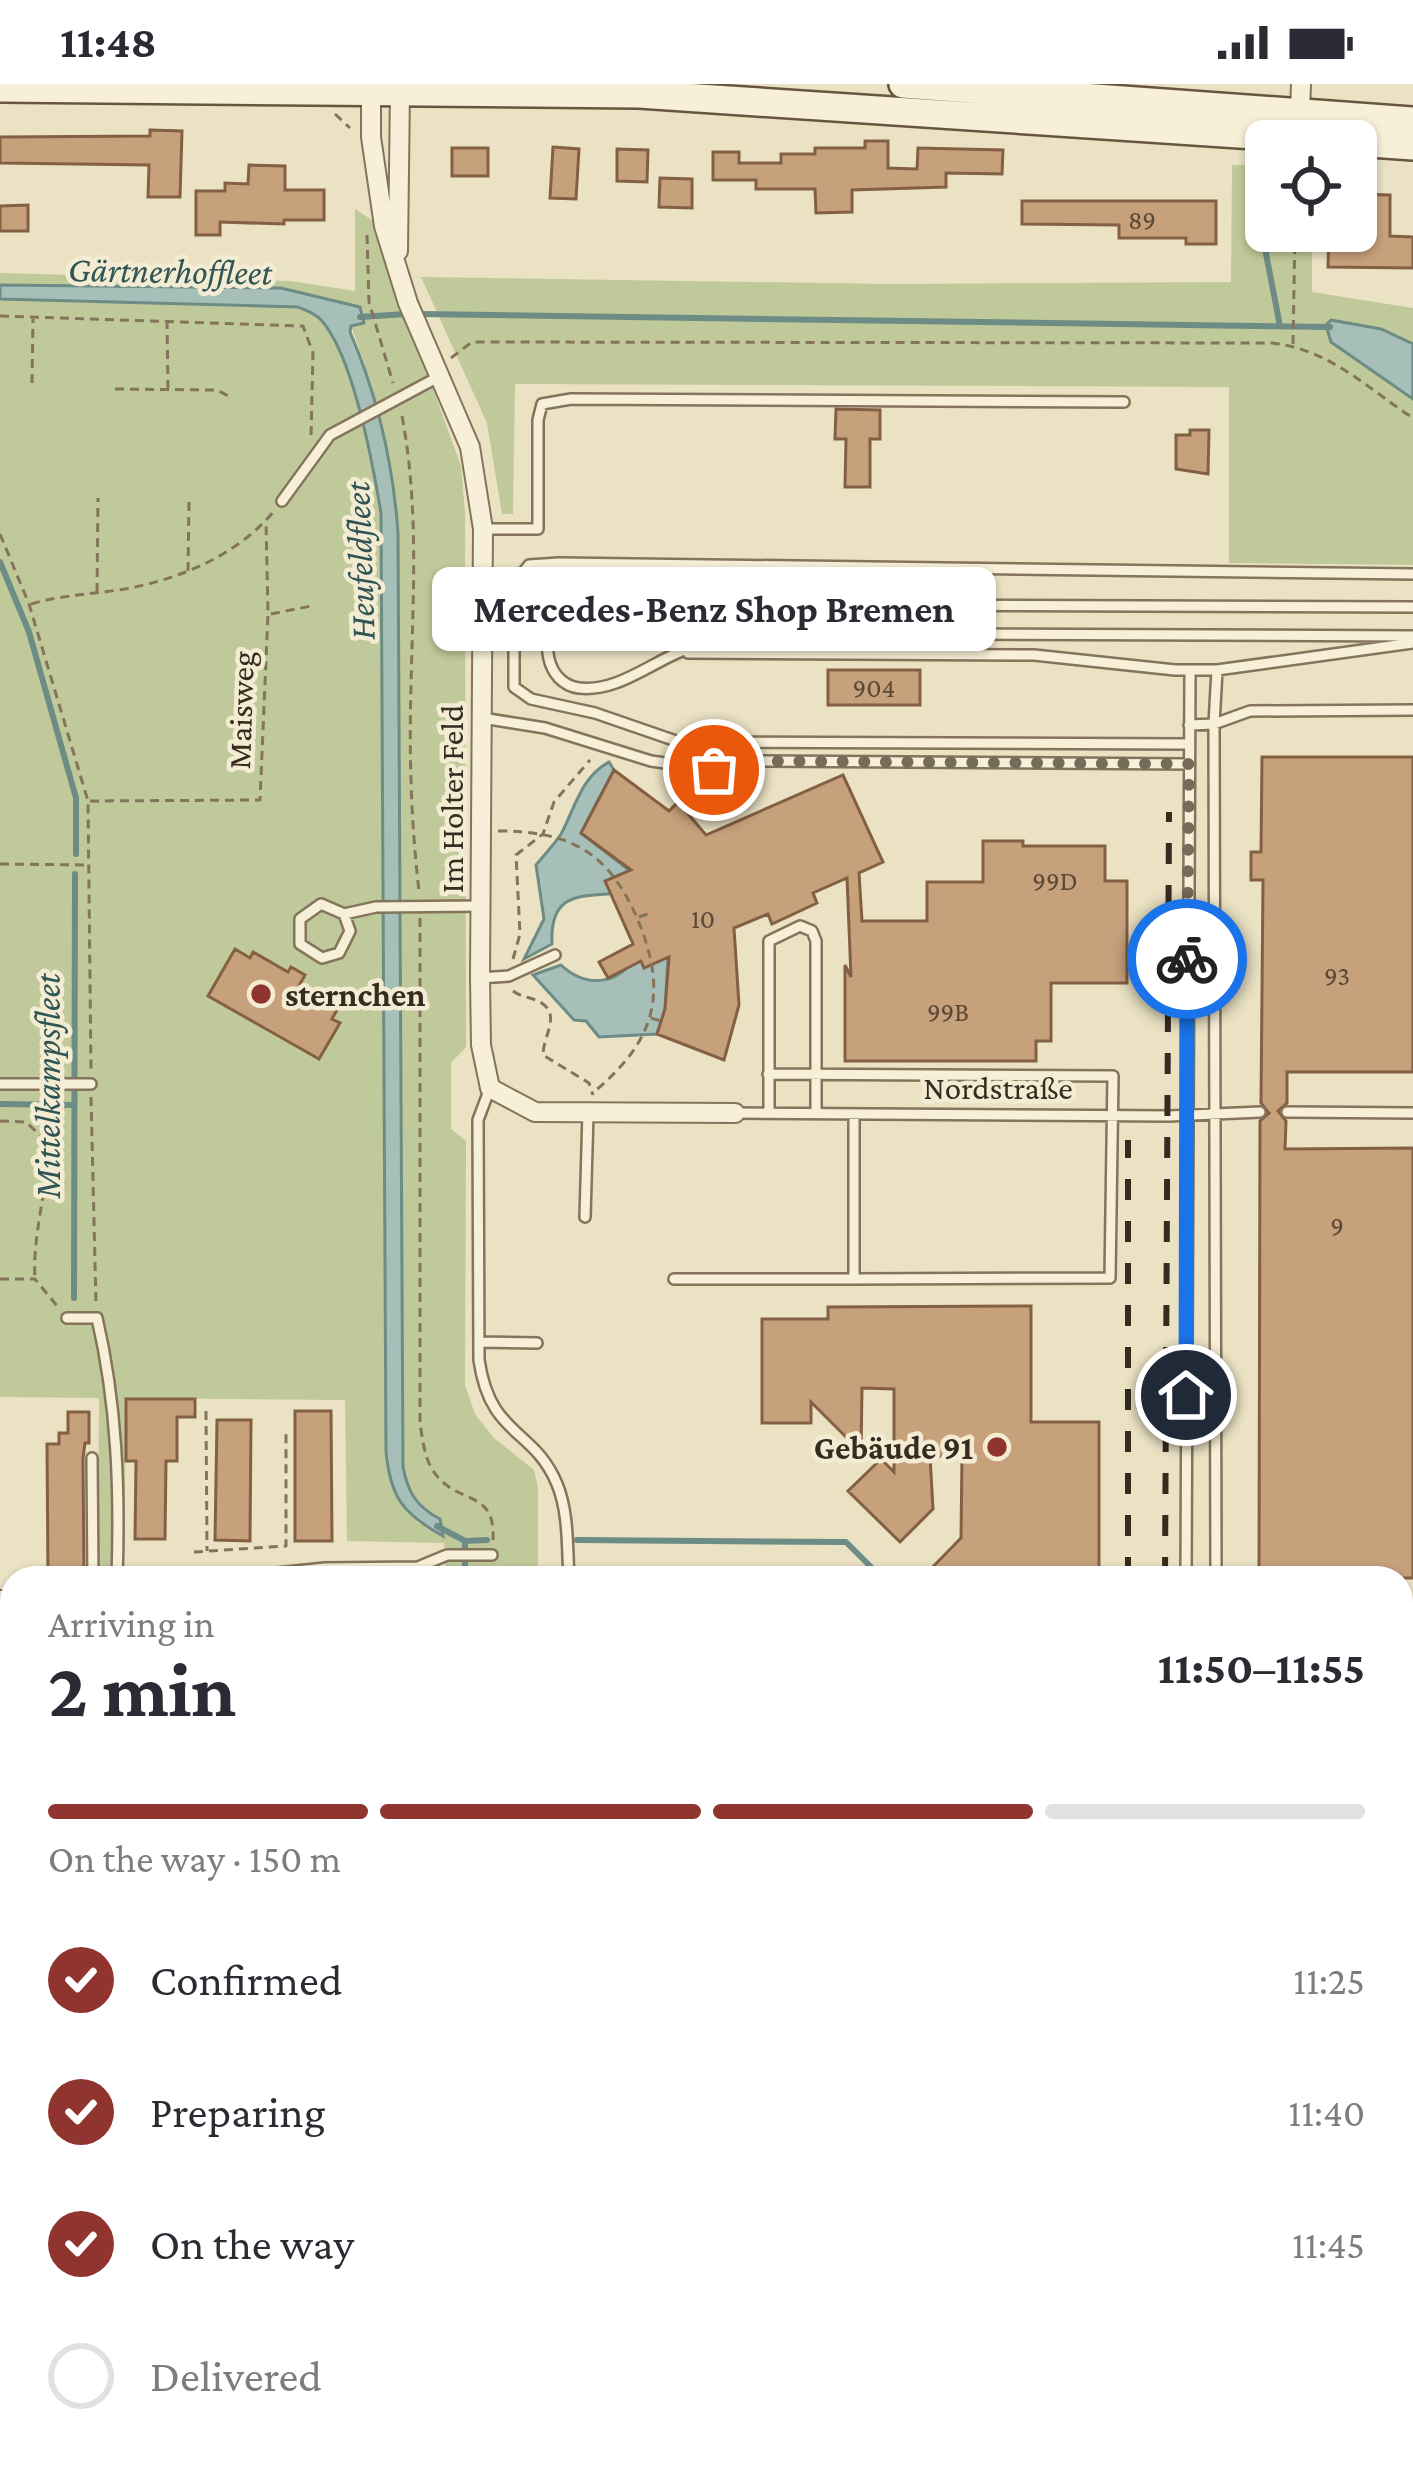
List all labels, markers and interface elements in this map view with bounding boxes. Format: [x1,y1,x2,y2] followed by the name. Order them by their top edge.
[60,17,157,67] text: 11:48
[1245,120,1377,252] map controls
[1245,120,1377,252] button: locate
[1128,205,1156,235] house number: 89
[68,249,273,293] water label: Gärtnerhoffleet
[337,481,383,641] water label: Heufeldfleet
[432,566,996,650] callout: Mercedes-Benz Shop Bremen
[473,587,955,630] text: Mercedes-Benz Shop Bremen
[220,650,261,770] street label: Maisweg
[853,673,895,703] house number: 904
[433,705,470,893] street label: Im Holter Feld
[663,719,765,821] pin
[681,737,747,803] icon: bag
[1032,866,1078,896] house number: 99D
[1127,899,1247,1019] courier
[691,904,715,934] house number: 10
[1154,926,1220,992] icon: bike
[1324,961,1350,991] house number: 93
[28,973,68,1200] water label: Mittelkampsfleet
[285,976,425,1013] place label: sternchen
[248,981,274,1007] marker: sternchen
[927,997,969,1027] house number: 99B
[923,1069,1073,1106] street label: Nordstraße
[1330,1211,1344,1241] house number: 9
[1135,1344,1237,1446] pin
[1153,1362,1219,1428] icon: home
[814,1429,973,1466] place label: Gebäude 91
[984,1434,1010,1460] marker: Gebäude 91
[48,1602,215,1645] text: Arriving in
[1158,1643,1365,1693] text: 11:50–11:55
[48,1646,236,1733] text: 2 min
[48,1837,341,1880] text: On the way · 150 m
[48,1947,114,2013] icon: check
[150,1955,342,2005] text: Confirmed
[1293,1959,1365,2002] text: 11:25
[48,2079,114,2145] icon: check
[150,2087,326,2137] text: Preparing
[1288,2091,1365,2134] text: 11:40
[48,2211,114,2277] icon: check
[150,2219,354,2269] text: On the way
[1292,2223,1365,2266] text: 11:45
[150,2351,322,2401] text: Delivered

